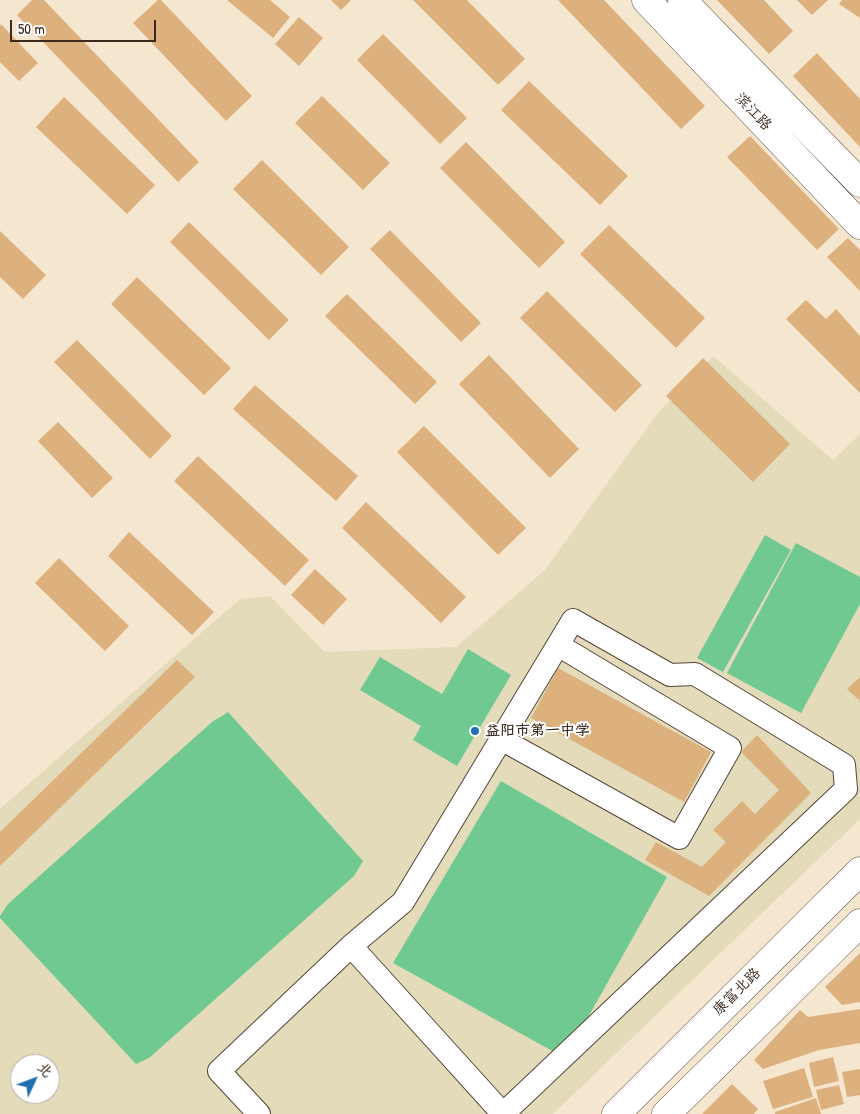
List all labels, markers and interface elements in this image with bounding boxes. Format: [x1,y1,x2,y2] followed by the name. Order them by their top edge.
[12,10,159,42] scale bar
[18,18,45,39] text: 50 m
[731,90,775,134] street label: 滨江路
[485,722,590,740] place label: 益阳市第一中学
[469,725,481,737] marker: 益阳市第一中学
[709,964,765,1020] street label: 康富北路
[10,1054,60,1104] north arrow
[34,1058,57,1081] text: 北

